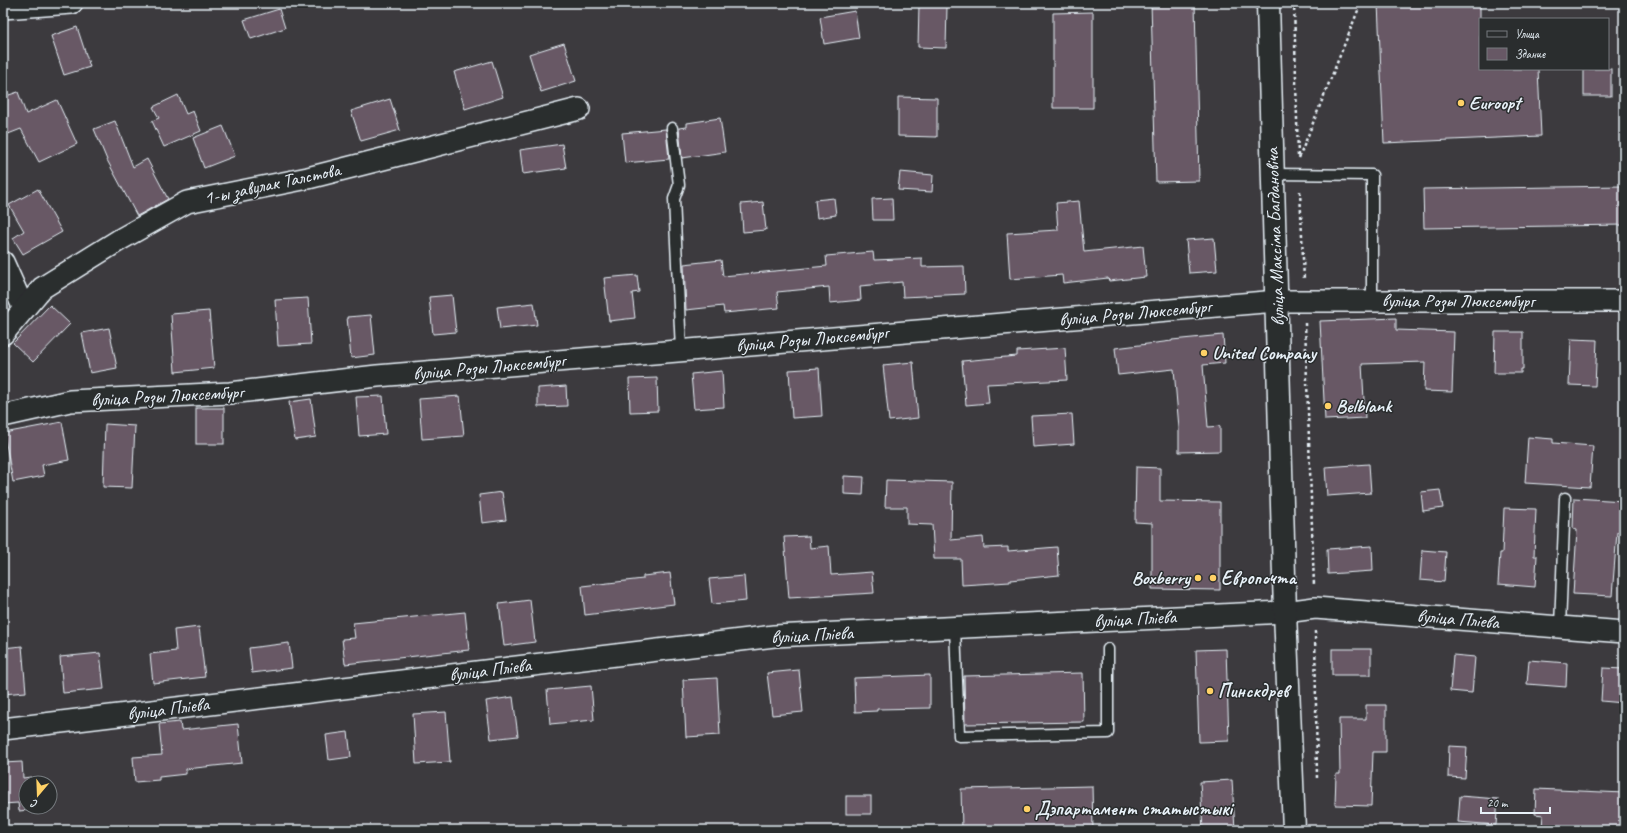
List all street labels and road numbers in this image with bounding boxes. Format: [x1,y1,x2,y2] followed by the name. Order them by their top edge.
[1260,146,1290,327] street label: вуліца Максіма Багдановіча
[202,157,344,210] street label: 1-ы завулак Талстова
[1382,289,1537,313] street label: вуліца Розы Люксембург
[1058,294,1215,332] street label: вуліца Розы Люксембург
[735,320,892,358] street label: вуліца Розы Люксембург
[412,348,569,386] street label: вуліца Розы Люксембург
[90,380,247,412] street label: вуліца Розы Люксембург
[1416,603,1501,635] street label: вуліца Пліева
[1093,605,1178,633] street label: вуліца Пліева
[770,621,855,649] street label: вуліца Пліева
[448,653,534,687] street label: вуліца Пліева
[126,692,212,726] street label: вуліца Пліева

